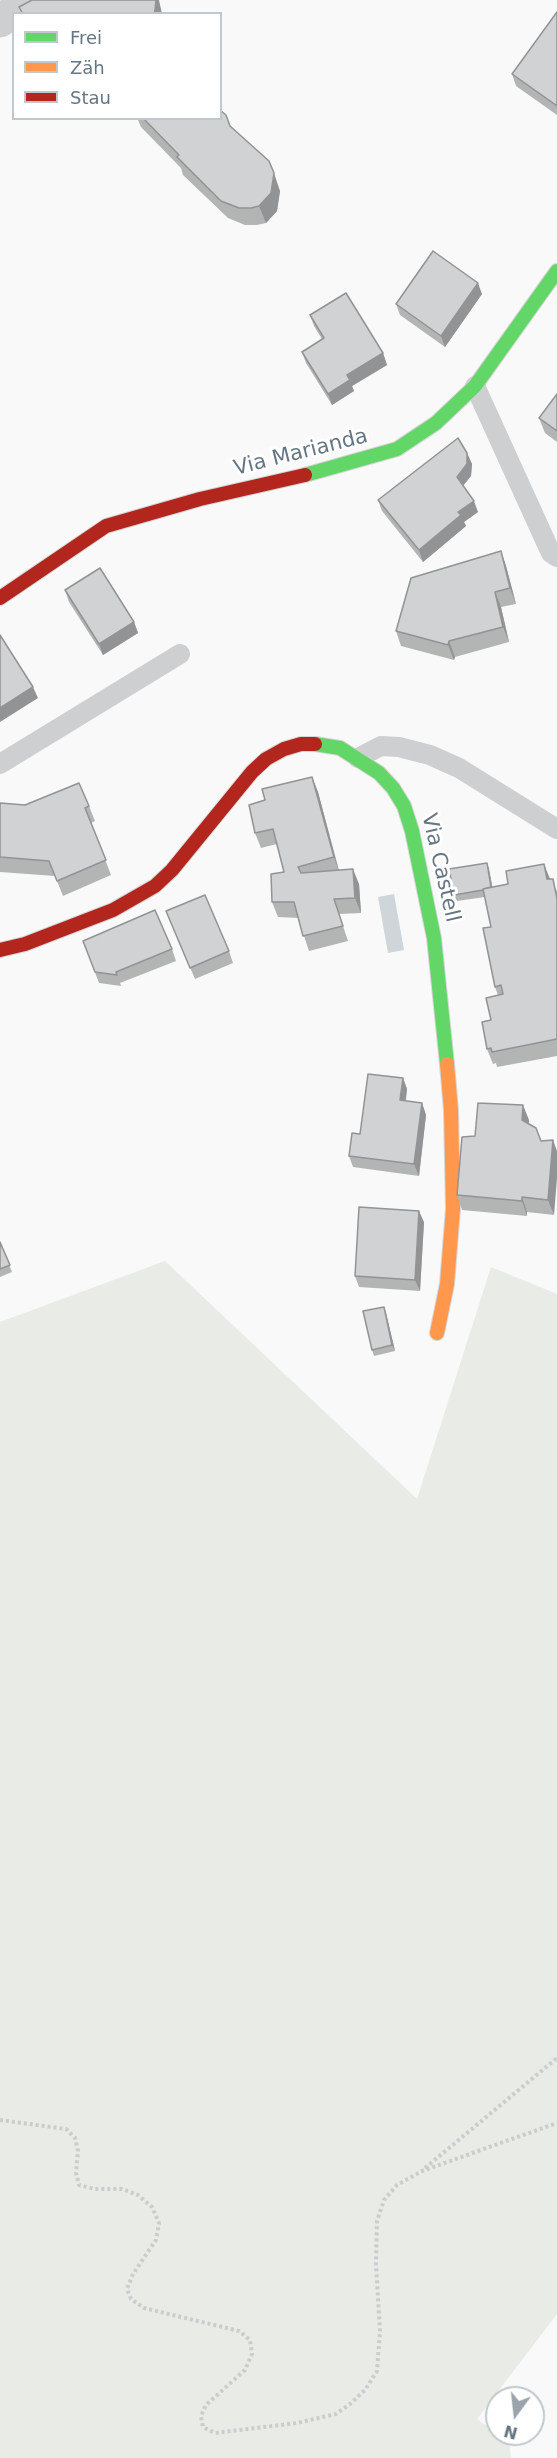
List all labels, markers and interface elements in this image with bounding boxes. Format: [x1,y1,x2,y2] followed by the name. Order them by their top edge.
[12,12,222,120] legend
[70,27,102,48] text: Frei
[70,57,105,78] text: Zäh
[70,87,111,108] text: Stau
[231,424,371,482] street label: Via Marianda
[415,811,465,925] street label: Via Castell
[485,2386,545,2446] north arrow
[502,2421,520,2443] text: N

